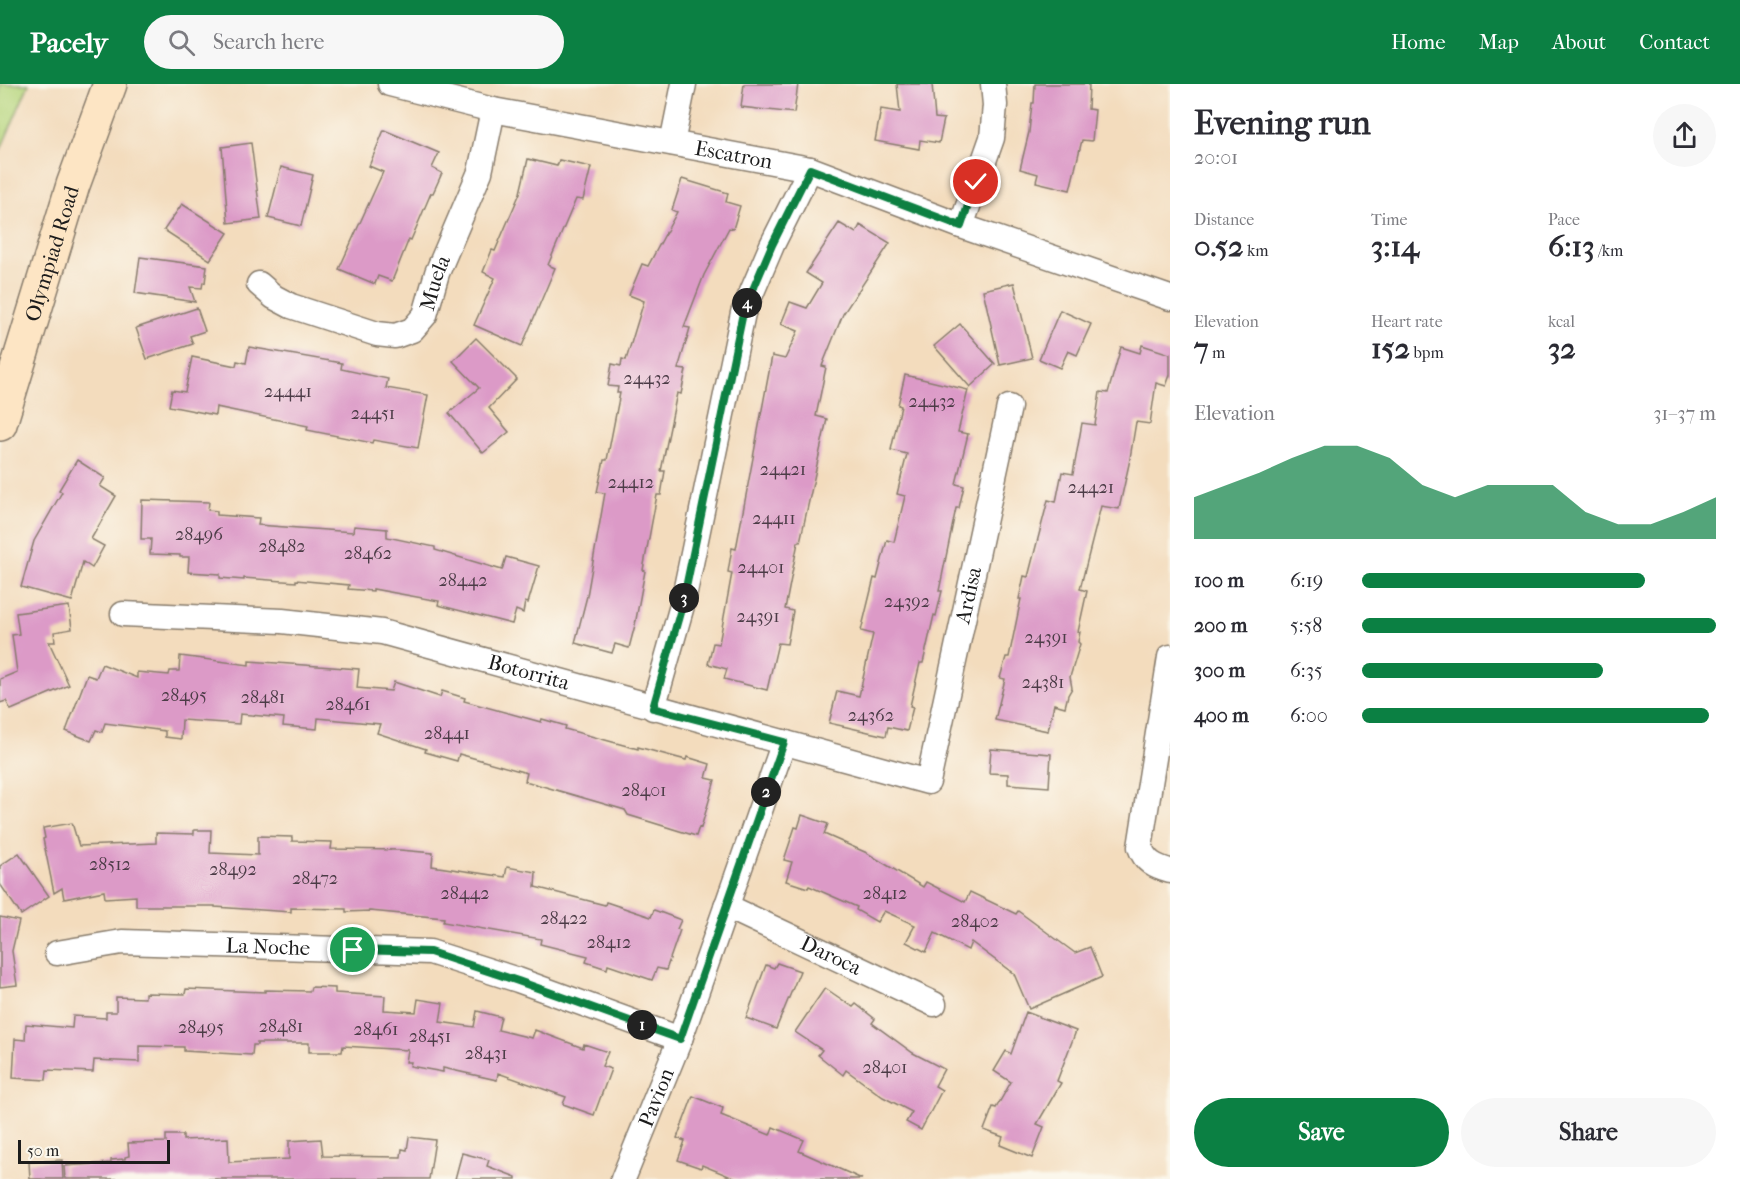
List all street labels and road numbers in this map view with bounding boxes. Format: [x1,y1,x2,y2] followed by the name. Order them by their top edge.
[693,136,774,174] street label: Escatron
[20,182,84,324] street label: Olympiad Road
[415,251,455,313] street label: Muela
[950,564,986,627] street label: Ardisa
[485,650,572,695] street label: Botorrita
[797,931,865,980] street label: Daroca
[225,933,311,960] street label: La Noche
[634,1065,679,1130] street label: Pavion

